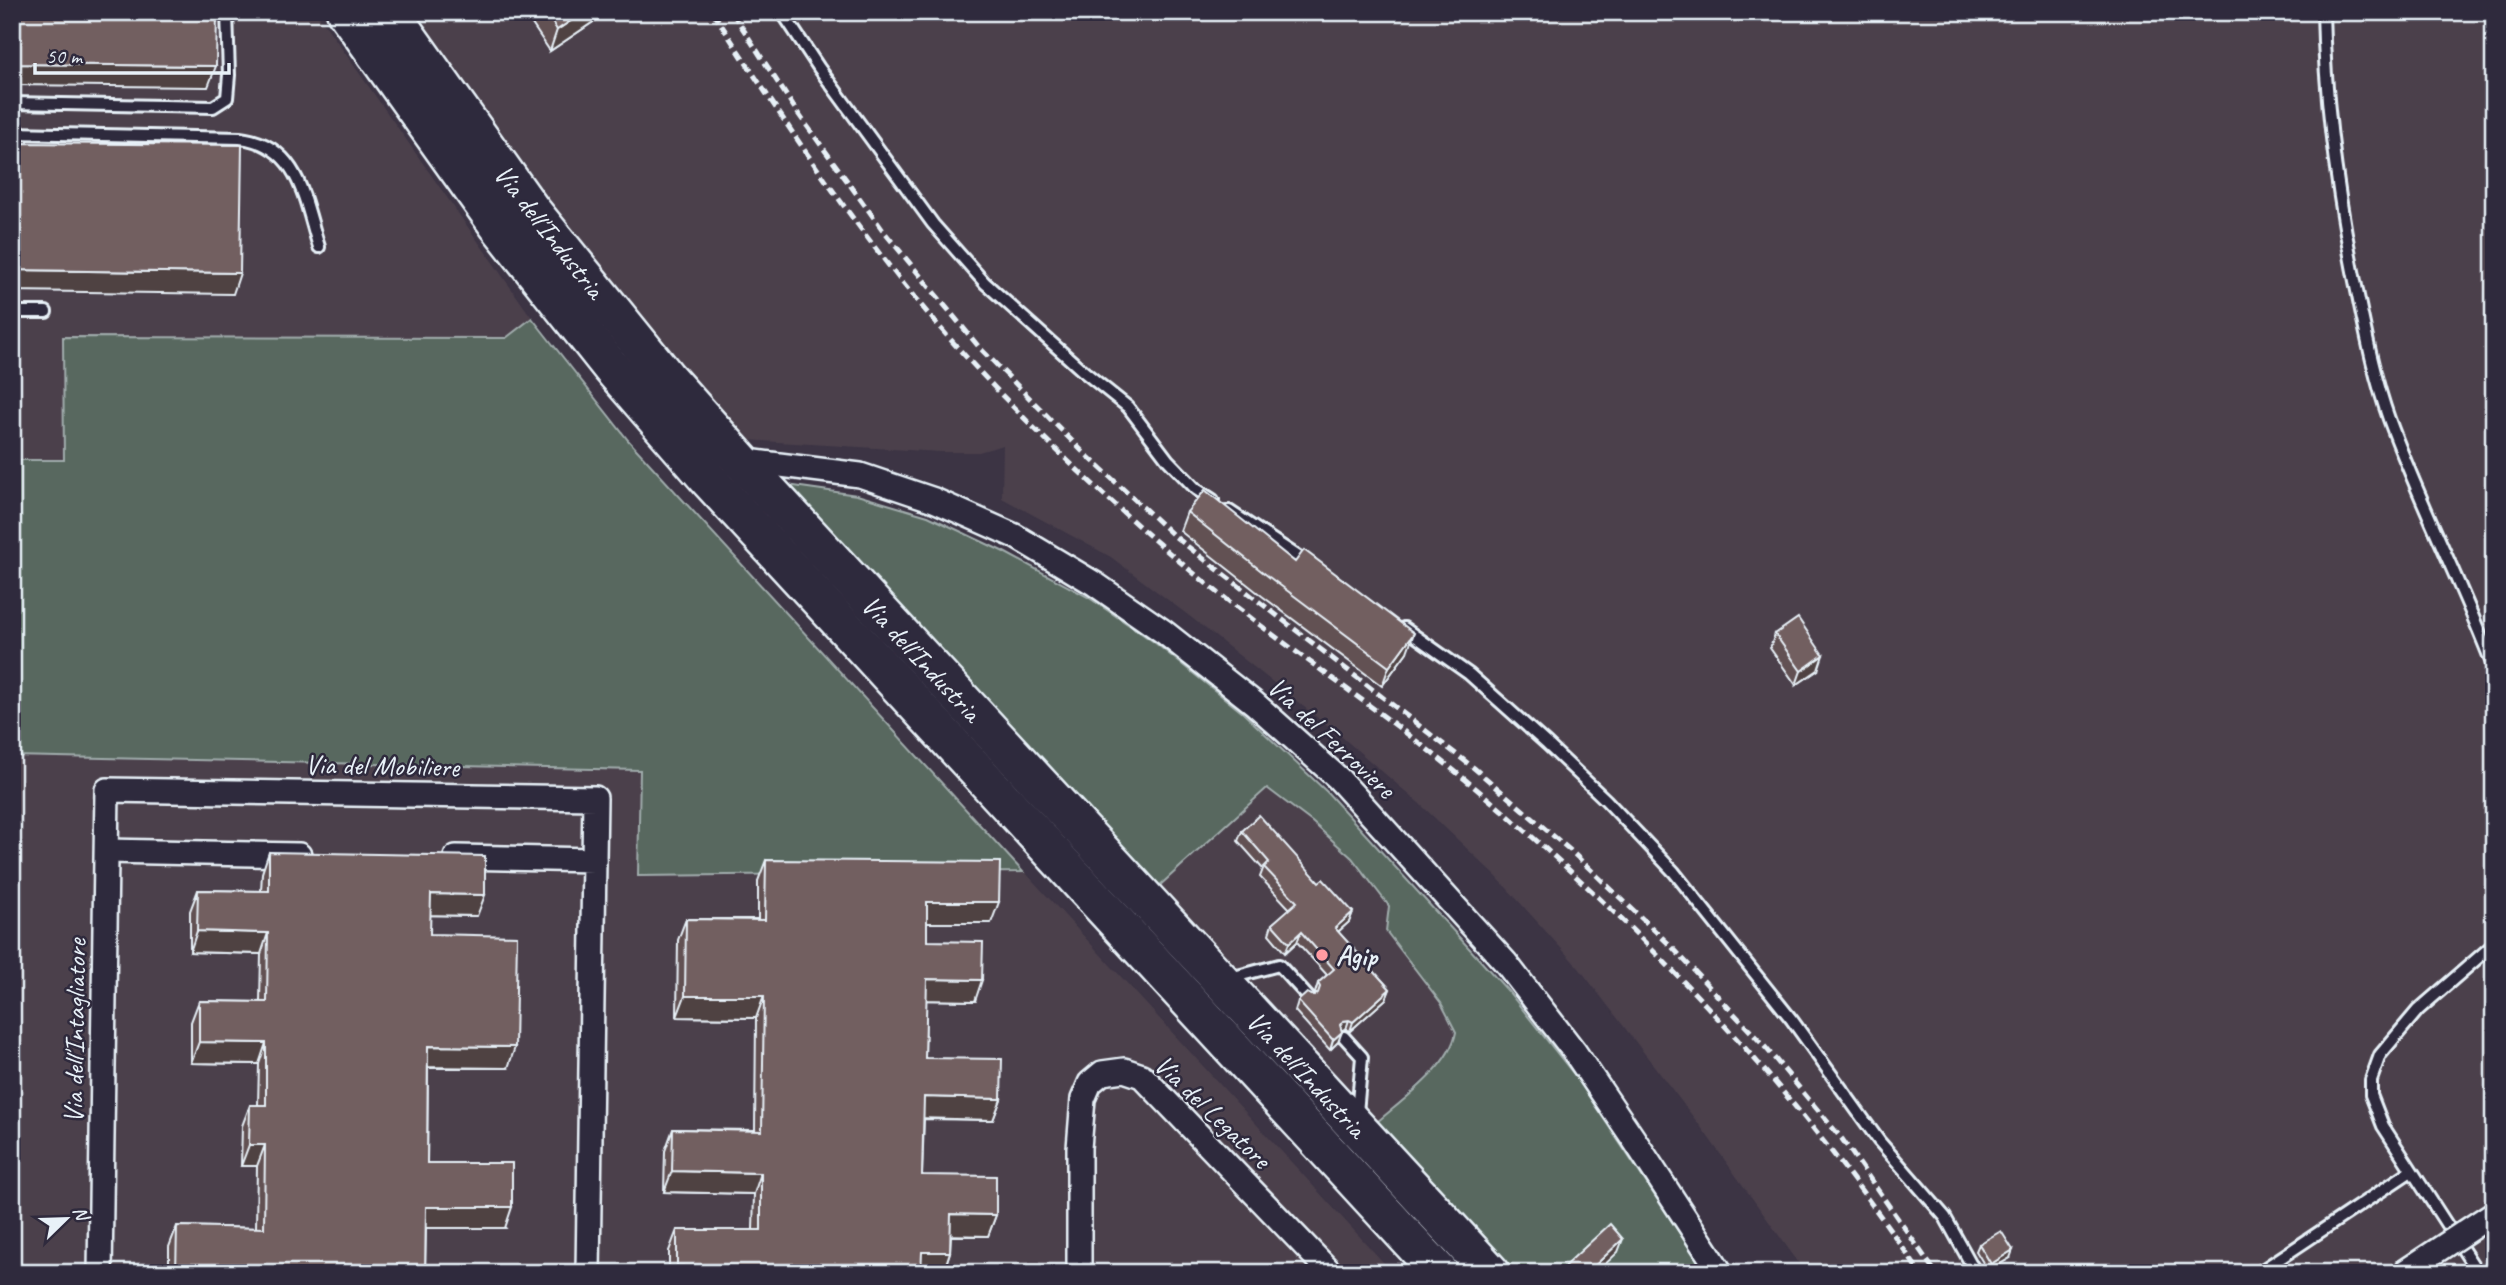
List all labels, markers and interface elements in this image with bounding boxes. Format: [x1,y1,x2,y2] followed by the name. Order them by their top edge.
[35,32,229,76] scale bar
[46,43,84,69] text: 50 m
[486,157,614,307] street label: Via dell'Industria
[854,588,991,731] street label: Via dell'Industria
[1260,669,1405,807] street label: Via del Ferroviere
[305,747,461,784] street label: Via del Mobiliere
[55,937,94,1124] street label: Via dell'Intagliatore
[1336,938,1379,973] place label: Agip
[1314,947,1330,963] marker: Agip
[1239,1004,1376,1147] street label: Via dell'Industria
[1147,1047,1280,1177] street label: Via del Legatore
[32,1184,102,1254] north arrow
[67,1203,95,1226] text: N

